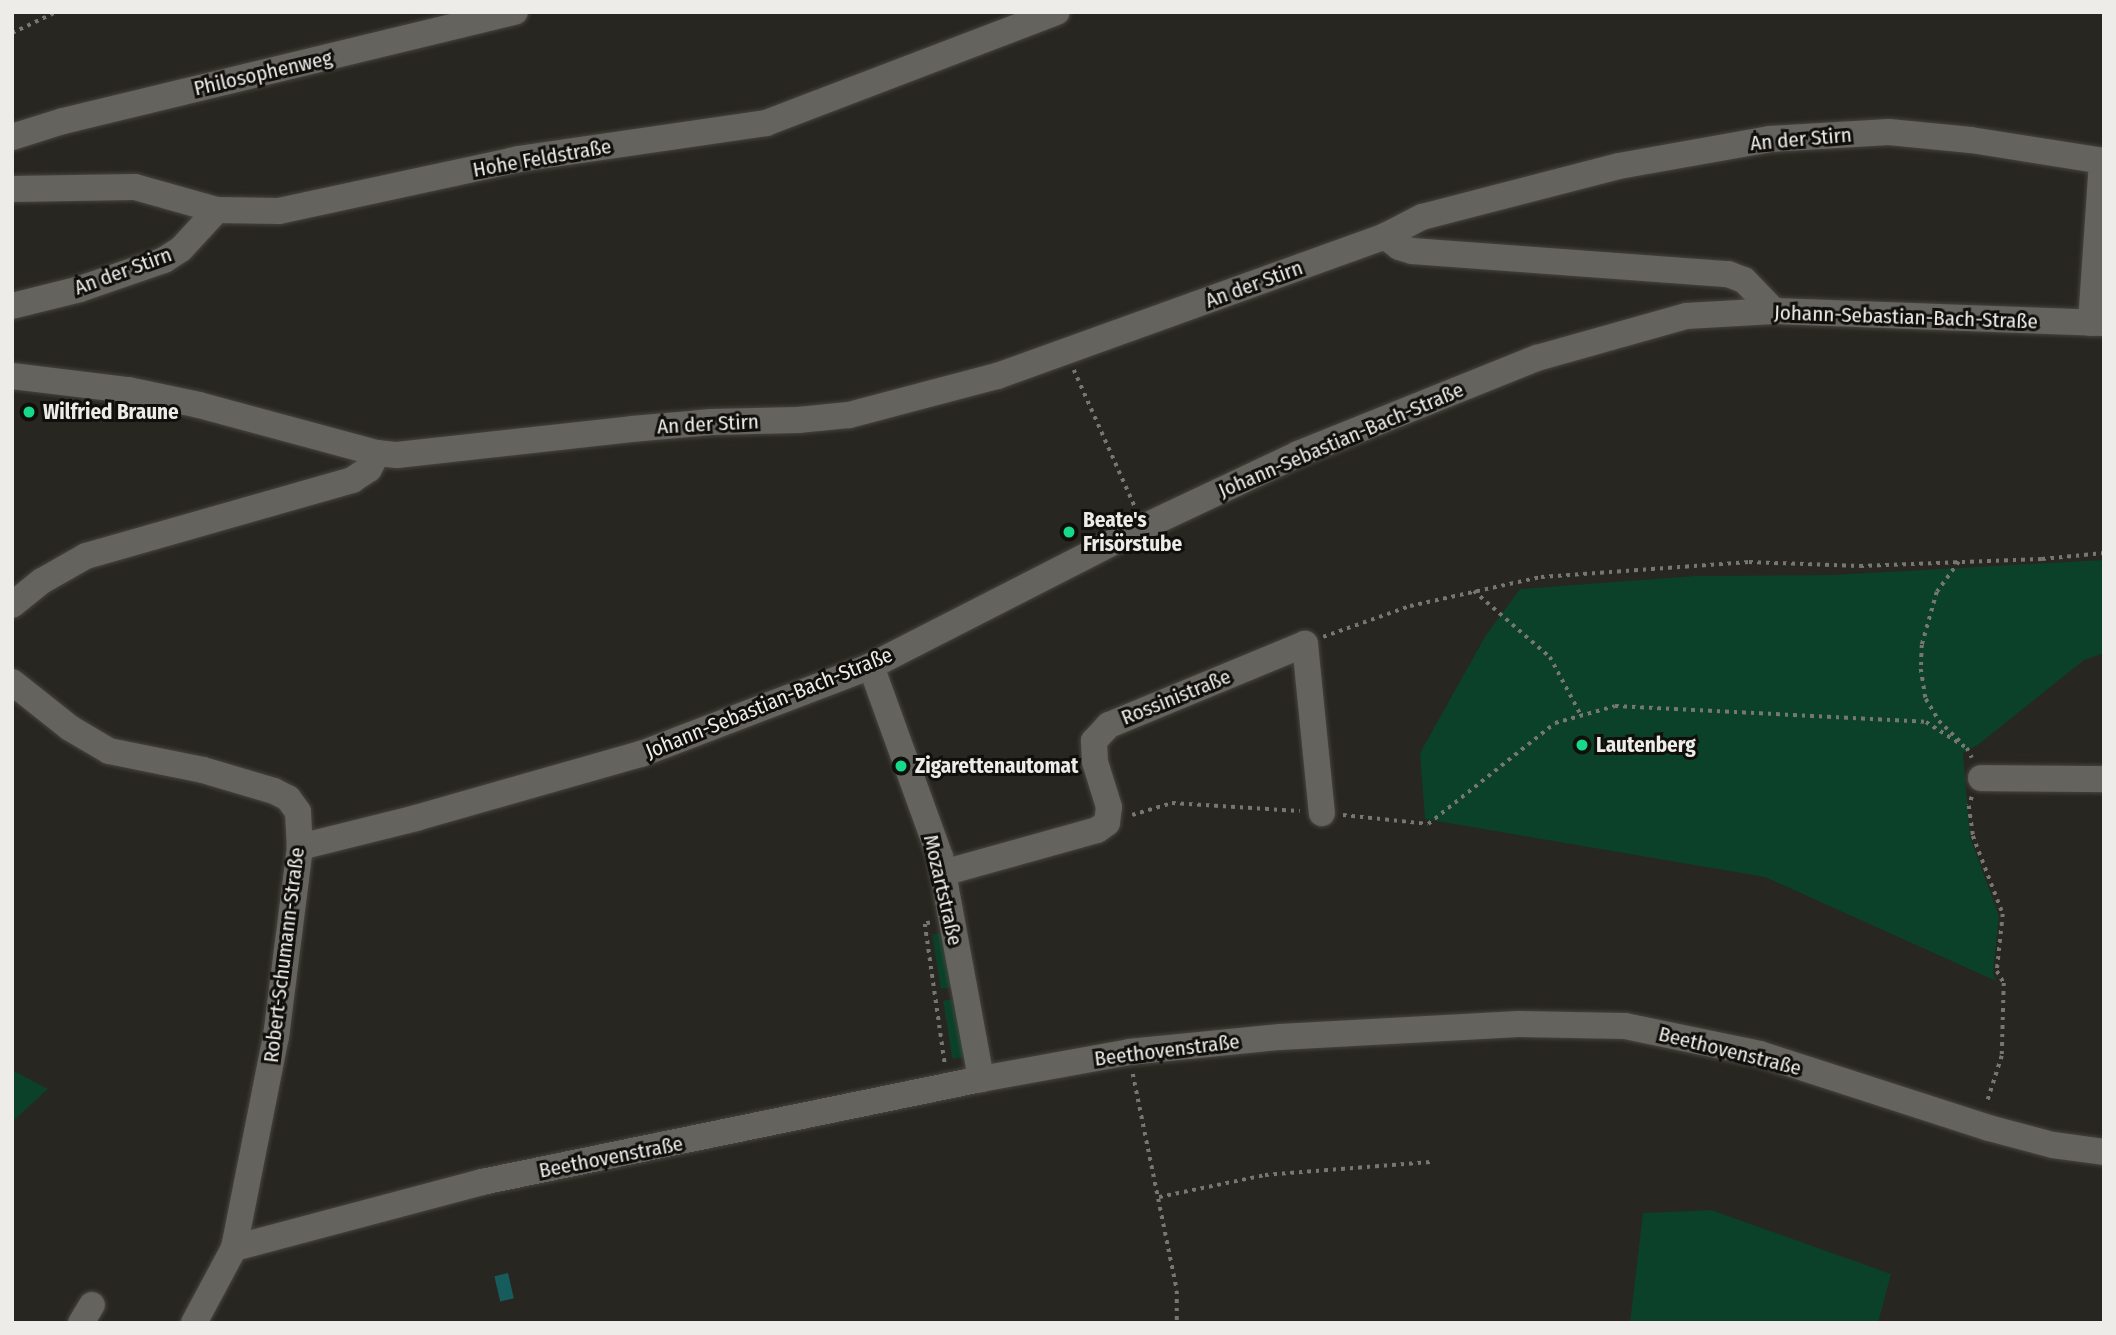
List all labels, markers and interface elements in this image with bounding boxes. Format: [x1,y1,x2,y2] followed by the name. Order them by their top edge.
[191,45,335,101] street label: Philosophenweg
[1749,122,1853,156] street label: An der Stirn
[471,133,613,183] street label: Hohe Feldstraße
[71,242,175,300] street label: An der Stirn
[1202,255,1306,313] street label: An der Stirn
[1774,300,2038,334] street label: Johann-Sebastian-Bach-Straße
[1215,377,1467,503] street label: Johann-Sebastian-Bach-Straße
[43,399,179,425] place label: Wilfried Braune
[21,404,37,420] marker: Wilfried Braune
[656,409,760,439] street label: An der Stirn
[1083,507,1182,557] place label: Beate's Frisörstube
[1061,524,1077,540] marker: Beate's Frisörstube
[642,642,896,764] street label: Johann-Sebastian-Bach-Straße
[1118,664,1234,730] street label: Rossinistraße
[1596,732,1696,758] place label: Lautenberg
[1574,737,1590,753] marker: Lautenberg
[915,753,1078,779] place label: Zigarettenautomat
[893,758,909,774] marker: Zigarettenautomat
[918,832,968,948] street label: Mozartstraße
[258,846,310,1064] street label: Robert-Schumann-Straße
[1656,1021,1804,1081] street label: Beethovenstraße
[1093,1029,1241,1071] street label: Beethovenstraße
[537,1131,685,1183] street label: Beethovenstraße

